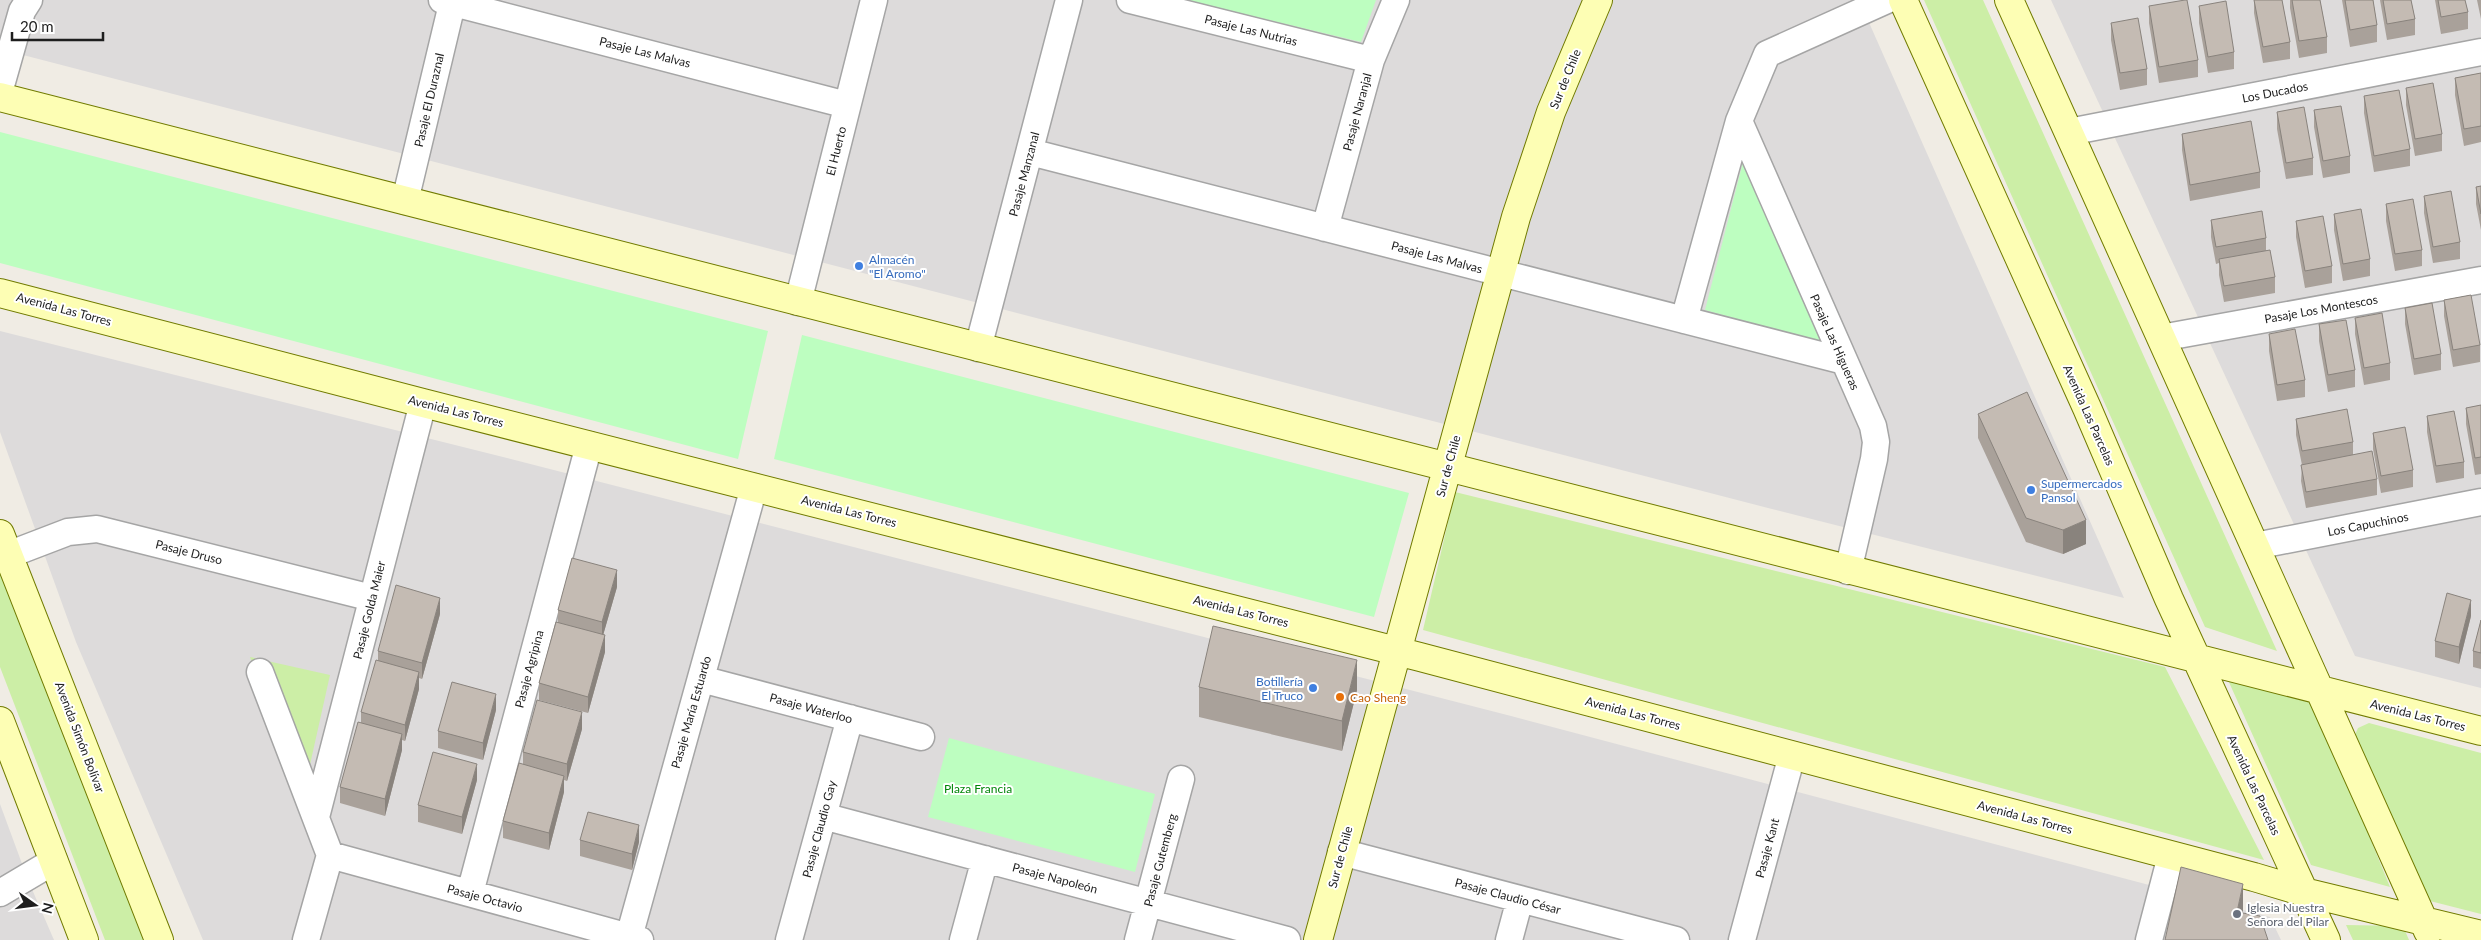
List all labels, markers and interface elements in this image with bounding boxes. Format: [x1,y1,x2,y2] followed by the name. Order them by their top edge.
[12,10,104,42] scale bar
[1203,11,1299,49] street label: Pasaje Las Nutrias
[20,17,54,35] text: 20 m
[598,33,692,71] street label: Pasaje Las Malvas
[1546,47,1584,111] street label: Sur de Chile
[411,51,447,149] street label: Pasaje El Duraznal
[1339,71,1375,153] street label: Pasaje Naranjal
[2241,78,2309,106] street label: Los Ducados
[823,125,849,177] street label: El Huerto
[1006,130,1042,218] street label: Pasaje Manzanal
[1390,238,1484,276] street label: Pasaje Las Malvas
[869,252,926,281] place label: Almacén "El Aromo"
[853,260,865,272] marker: Almacén "El Aromo"
[15,289,113,329] street label: Avenida Las Torres
[1807,292,1863,392] street label: Pasaje Las Higueras
[2263,292,2379,326] street label: Pasaje Los Montescos
[2060,362,2118,468] street label: Avenida Las Parcelas
[407,392,505,430] street label: Avenida Las Torres
[1433,434,1463,498] street label: Sur de Chile
[2041,476,2122,505] place label: Supermercados Pansol
[2025,484,2037,496] marker: Supermercados Pansol
[800,492,898,530] street label: Avenida Las Torres
[2326,509,2410,539] street label: Los Capuchinos
[154,536,224,568] street label: Pasaje Druso
[350,559,389,661] street label: Pasaje Golda Maier
[1192,592,1290,630] street label: Avenida Las Torres
[511,628,547,710] street label: Pasaje Agripina
[668,654,714,770] street label: Pasaje María Estuardo
[1256,674,1303,703] place label: Botillería El Truco
[52,679,108,795] street label: Avenida Simón Bolívar
[1307,682,1319,694] marker: Botillería El Truco
[768,690,854,726] street label: Pasaje Waterloo
[1350,690,1406,705] place label: Cao Sheng
[1334,691,1346,703] marker: Cao Sheng
[1584,693,1682,733] street label: Avenida Las Torres
[2369,696,2467,734] street label: Avenida Las Torres
[2224,733,2284,837] street label: Avenida Las Parcelas
[799,778,839,879] street label: Pasaje Claudio Gay
[944,781,1012,796] park label: Plaza Francia
[1976,797,2074,837] street label: Avenida Las Torres
[1140,812,1180,908] street label: Pasaje Gutemberg
[1752,816,1782,880] street label: Pasaje Kant
[1325,825,1355,889] street label: Sur de Chile
[1011,859,1099,897] street label: Pasaje Napoleón
[1453,875,1563,918] street label: Pasaje Claudio César
[10,880,60,930] north arrow
[446,881,525,915] street label: Pasaje Octavio
[2247,900,2329,929] place label: Iglesia Nuestra Señora del Pilar
[39,901,58,916] text: N
[2231,908,2243,920] marker: Iglesia Nuestra Señora del Pilar

